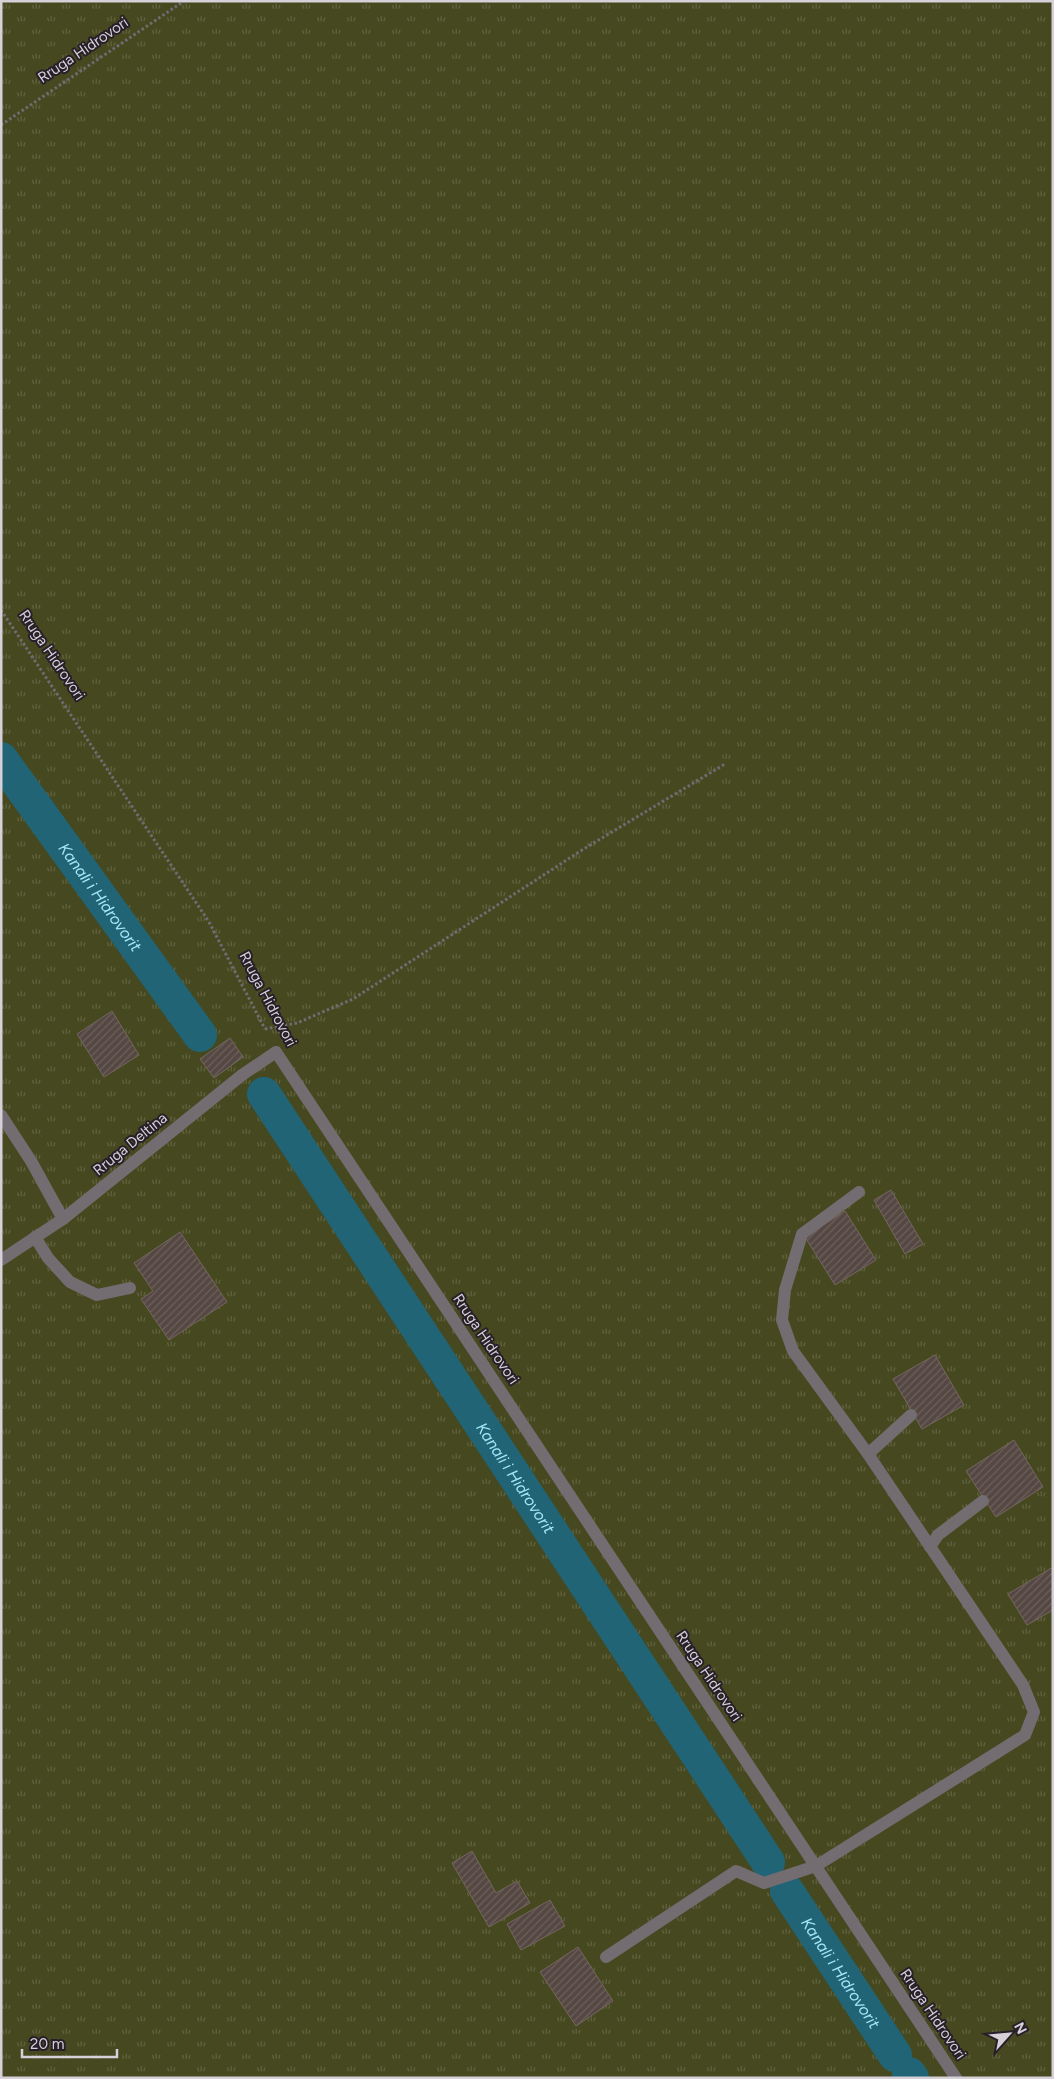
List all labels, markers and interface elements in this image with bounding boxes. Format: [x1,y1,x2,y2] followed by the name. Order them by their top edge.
[34,13,132,87] street label: Rruga Hidrovori
[15,606,89,704] street label: Rruga Hidrovori
[55,839,146,956] water label: Kanali i Hidrovorit
[235,948,301,1050] street label: Rruga Hidrovori
[89,1109,171,1179] street label: Rruga Deltina
[449,1290,523,1388] street label: Rruga Hidrovori
[472,1419,559,1538] water label: Kanali i Hidrovorit
[672,1627,746,1725] street label: Rruga Hidrovori
[797,1914,884,2033] water label: Kanali i Hidrovorit
[896,1965,970,2063] street label: Rruga Hidrovori
[984,2009,1034,2059] north arrow
[1010,2020,1030,2037] text: N
[22,2026,118,2058] scale bar
[30,2035,64,2053] text: 20 m

